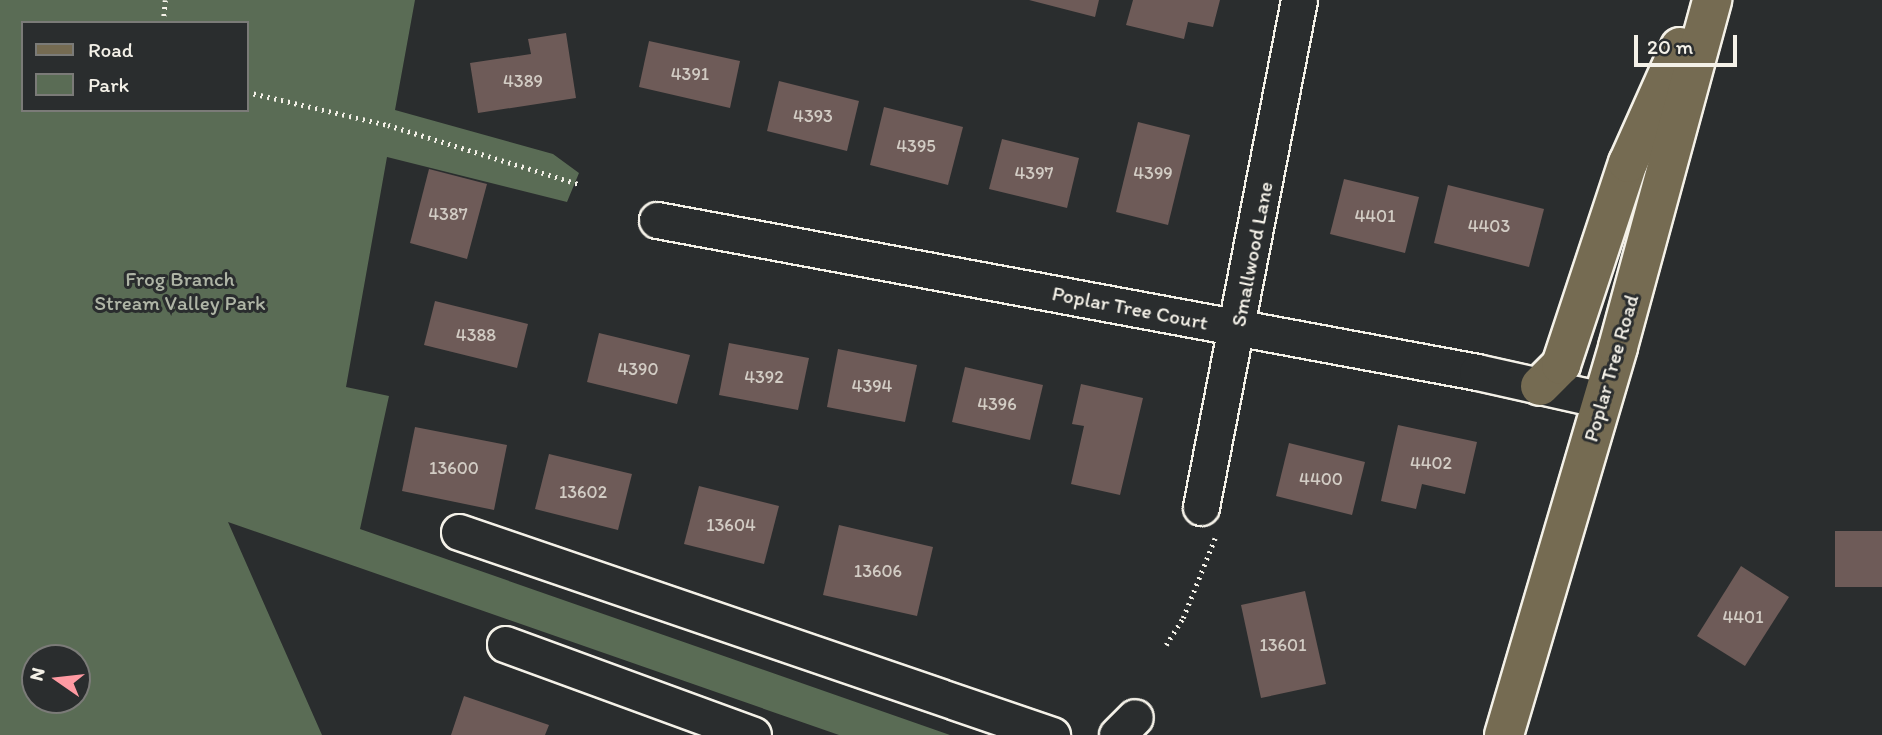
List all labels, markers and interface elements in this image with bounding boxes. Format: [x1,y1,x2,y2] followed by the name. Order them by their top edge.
[21,21,248,112] legend
[1637,21,1740,65] scale bar
[1647,34,1693,59] text: 20 m
[88,37,133,62] text: Road
[671,63,709,85] house number: 4391
[503,70,543,92] house number: 4389
[88,72,129,97] text: Park
[793,105,833,127] house number: 4393
[896,135,936,157] house number: 4395
[1015,162,1053,184] house number: 4397
[1133,162,1173,184] house number: 4399
[1226,179,1278,329] street label: Smallwood Lane
[428,203,468,225] house number: 4387
[1354,205,1396,227] house number: 4401
[1468,215,1510,237] house number: 4403
[95,266,265,316] park label: Frog Branch Stream Valley Park
[1050,281,1210,335] street label: Poplar Tree Court
[1578,292,1644,444] street label: Poplar Tree Road
[456,324,496,346] house number: 4388
[617,358,659,380] house number: 4390
[744,366,784,388] house number: 4392
[852,375,892,397] house number: 4394
[977,393,1017,415] house number: 4396
[1410,452,1452,474] house number: 4402
[429,457,479,479] house number: 13600
[1299,468,1343,490] house number: 4400
[559,481,607,503] house number: 13602
[706,514,756,536] house number: 13604
[854,560,902,582] house number: 13606
[1722,606,1764,628] house number: 4401
[1259,634,1307,656] house number: 13601
[21,644,91,714] north arrow
[24,665,50,683] text: N

